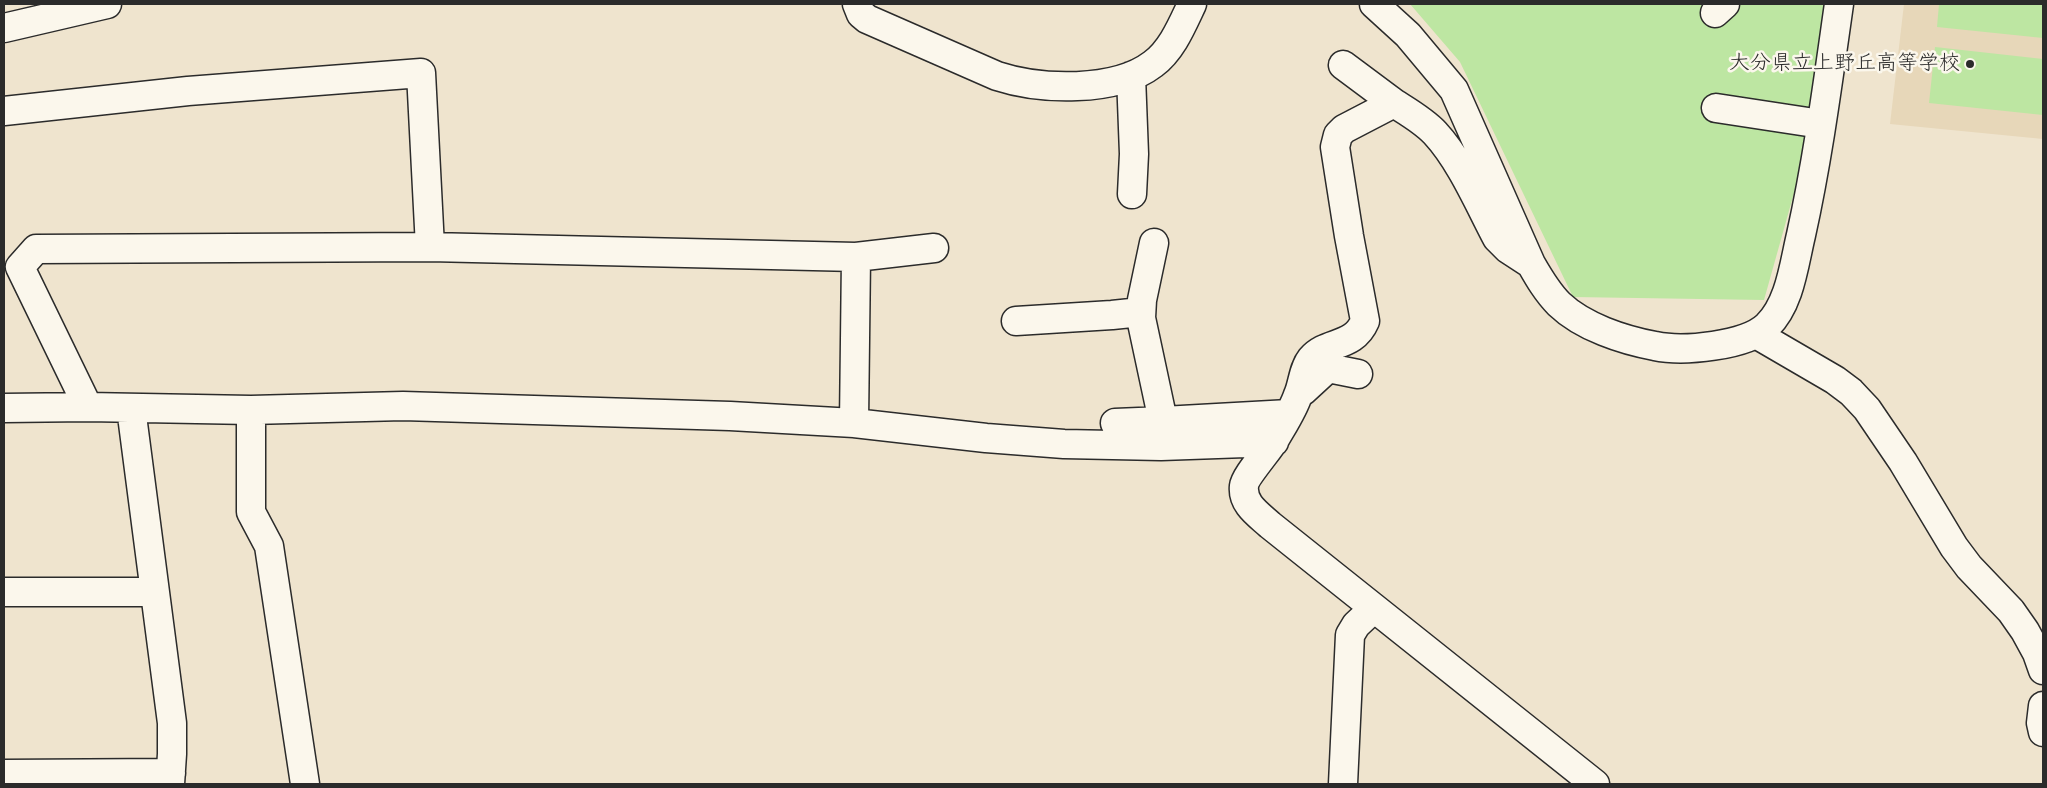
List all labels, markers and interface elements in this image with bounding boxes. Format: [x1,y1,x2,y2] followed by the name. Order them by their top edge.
[1729,51,1960,77] place label: 大分県立上野丘高等学校
[1964,58,1976,70] marker: 大分県立上野丘高等学校

